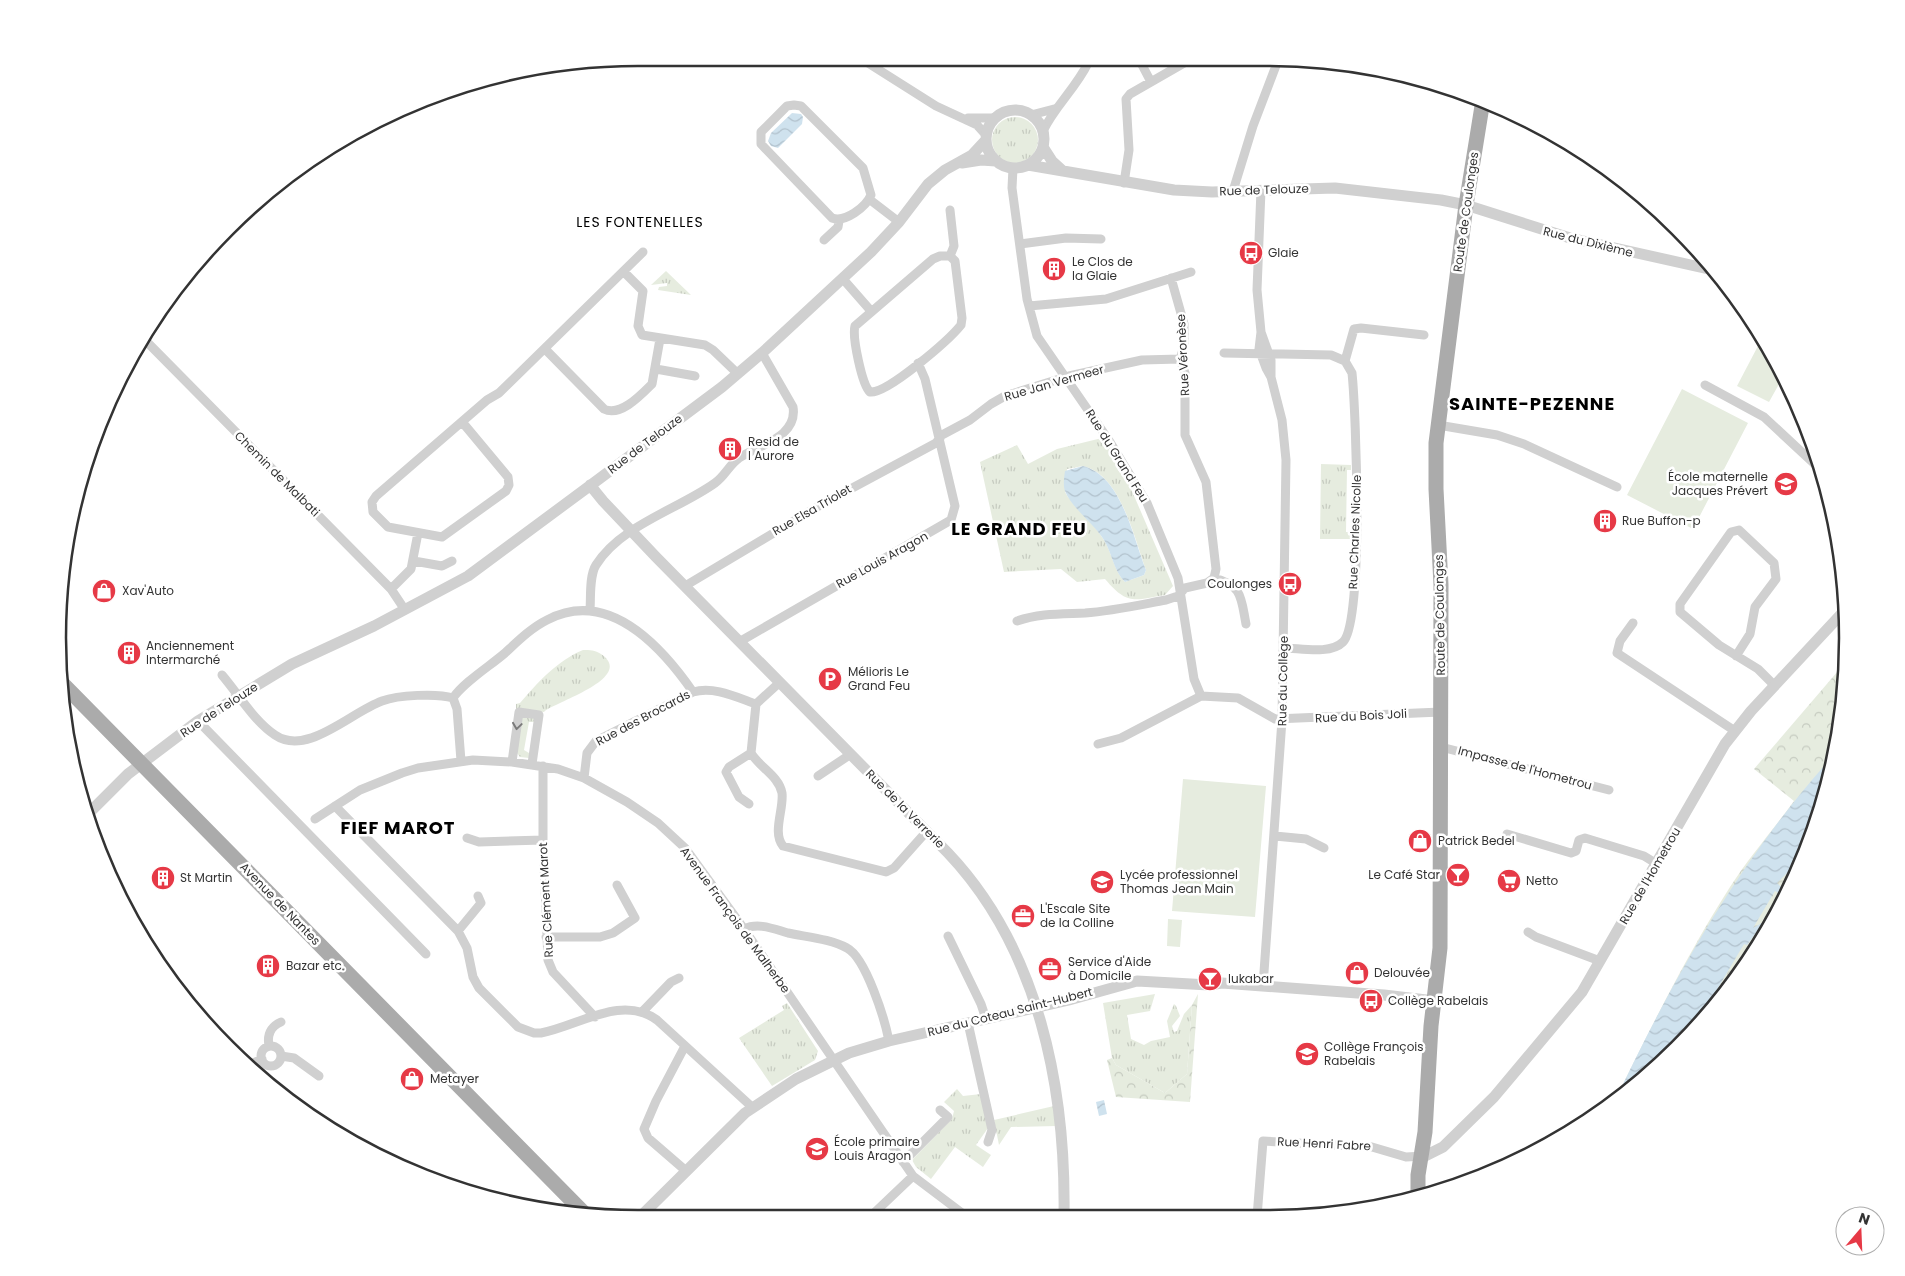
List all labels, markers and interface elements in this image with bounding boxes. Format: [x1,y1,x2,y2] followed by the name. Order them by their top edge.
[1449,151,1482,273] street label: Route de Coulonges
[1219,179,1309,200] street label: Rue de Telouze
[576,212,704,232] district label: LES FONTENELLES
[1541,222,1635,261] street label: Rue du Dixième
[1238,240,1264,266] bus stop icon: Glaie
[1268,244,1299,261] place label: Glaie
[1072,253,1133,284] place label: Le Clos de la Glaie
[1041,256,1067,282] building icon: Le Clos de la Glaie
[1172,314,1193,396] street label: Rue Véronèse
[1002,360,1106,405] street label: Rue Jan Vermeer
[1449,391,1615,416] district label: SAINTE-PEZENNE
[1082,406,1153,505] street label: Rue du Grand Feu
[604,410,686,477] street label: Rue de Telouze
[231,427,324,520] street label: Chemin de Malbati
[748,433,799,464] place label: Resid de l Aurore
[717,436,743,462] building icon: Resid de l Aurore
[1668,468,1768,499] place label: École maternelle Jacques Prévert
[1773,471,1799,497] school or university icon: École maternelle Jacques Prévert
[1344,474,1365,590] street label: Rue Charles Nicolle
[769,480,854,539] street label: Rue Elsa Triolet
[1592,508,1618,534] building icon: Rue Buffon-p
[1622,512,1701,529] place label: Rue Buffon-p
[951,516,1087,541] district label: LE GRAND FEU
[833,527,931,592] street label: Rue Louis Aragon
[1430,554,1449,676] street label: Route de Coulonges
[1277,571,1303,597] bus stop icon: Coulonges
[1207,575,1272,592] place label: Coulonges
[91,578,117,604] shop icon: Xav'Auto
[122,582,174,599] place label: Xav'Auto
[1273,636,1292,726] street label: Rue du Collège
[146,637,234,668] place label: Anciennement Intermarché
[116,640,142,666] building icon: Anciennement Intermarché
[848,663,910,694] place label: Mélioris Le Grand Feu
[817,666,843,692] parking icon: Mélioris Le Grand Feu
[177,678,261,741] street label: Rue de Telouze
[593,686,693,750] street label: Rue des Brocards
[1315,705,1407,726] street label: Rue du Bois Joli
[512,722,523,730] one-way arrow
[1456,741,1594,794] street label: Impasse de l'Hometrou
[862,765,949,852] street label: Rue de la Verrerie
[341,815,455,840] district label: FIEF MAROT
[1615,824,1684,927] street label: Rue de l'Hometrou
[1407,828,1433,854] shop icon: Patrick Bedel
[1438,832,1515,849] place label: Patrick Bedel
[534,842,557,958] street label: Rue Clément Marot
[676,843,794,996] street label: Avenue François de Malherbe
[236,858,324,949] street label: Avenue de Nantes
[1445,862,1471,888] bar icon: Le Café Star
[150,865,176,891] building icon: St Martin
[1120,866,1238,897] place label: Lycée professionnel Thomas Jean Main
[1368,866,1441,883] place label: Le Café Star
[1496,868,1522,894] supermarket icon: Netto
[180,869,233,886] place label: St Martin
[1089,869,1115,895] school or university icon: Lycée professionnel Thomas Jean Main
[1526,872,1559,889] place label: Netto
[1040,900,1114,931] place label: L'Escale Site de la Colline
[1010,903,1036,929] office icon: L'Escale Site de la Colline
[255,953,281,979] building icon: Bazar etc.
[1068,953,1151,984] place label: Service d'Aide à Domicile
[1037,956,1063,982] office icon: Service d'Aide à Domicile
[286,957,344,974] place label: Bazar etc.
[1344,960,1370,986] shop icon: Delouvée
[1374,964,1430,981] place label: Delouvée
[1197,966,1223,992] bar icon: lukabar
[1228,970,1274,987] place label: lukabar
[926,983,1094,1040] street label: Rue du Coteau Saint-Hubert
[1358,988,1384,1014] bus stop icon: Collège Rabelais
[1388,992,1488,1009] place label: Collège Rabelais
[1324,1038,1424,1069] place label: Collège François Rabelais
[1294,1041,1320,1067] school or university icon: Collège François Rabelais
[399,1066,425,1092] shop icon: Metayer
[430,1070,479,1087] place label: Metayer
[834,1133,920,1164] place label: École primaire Louis Aragon
[1277,1133,1371,1154] street label: Rue Henri Fabre
[804,1136,830,1162] school or university icon: École primaire Louis Aragon
[1835,1206,1885,1256] north arrow
[1856,1208,1872,1230] text: N

